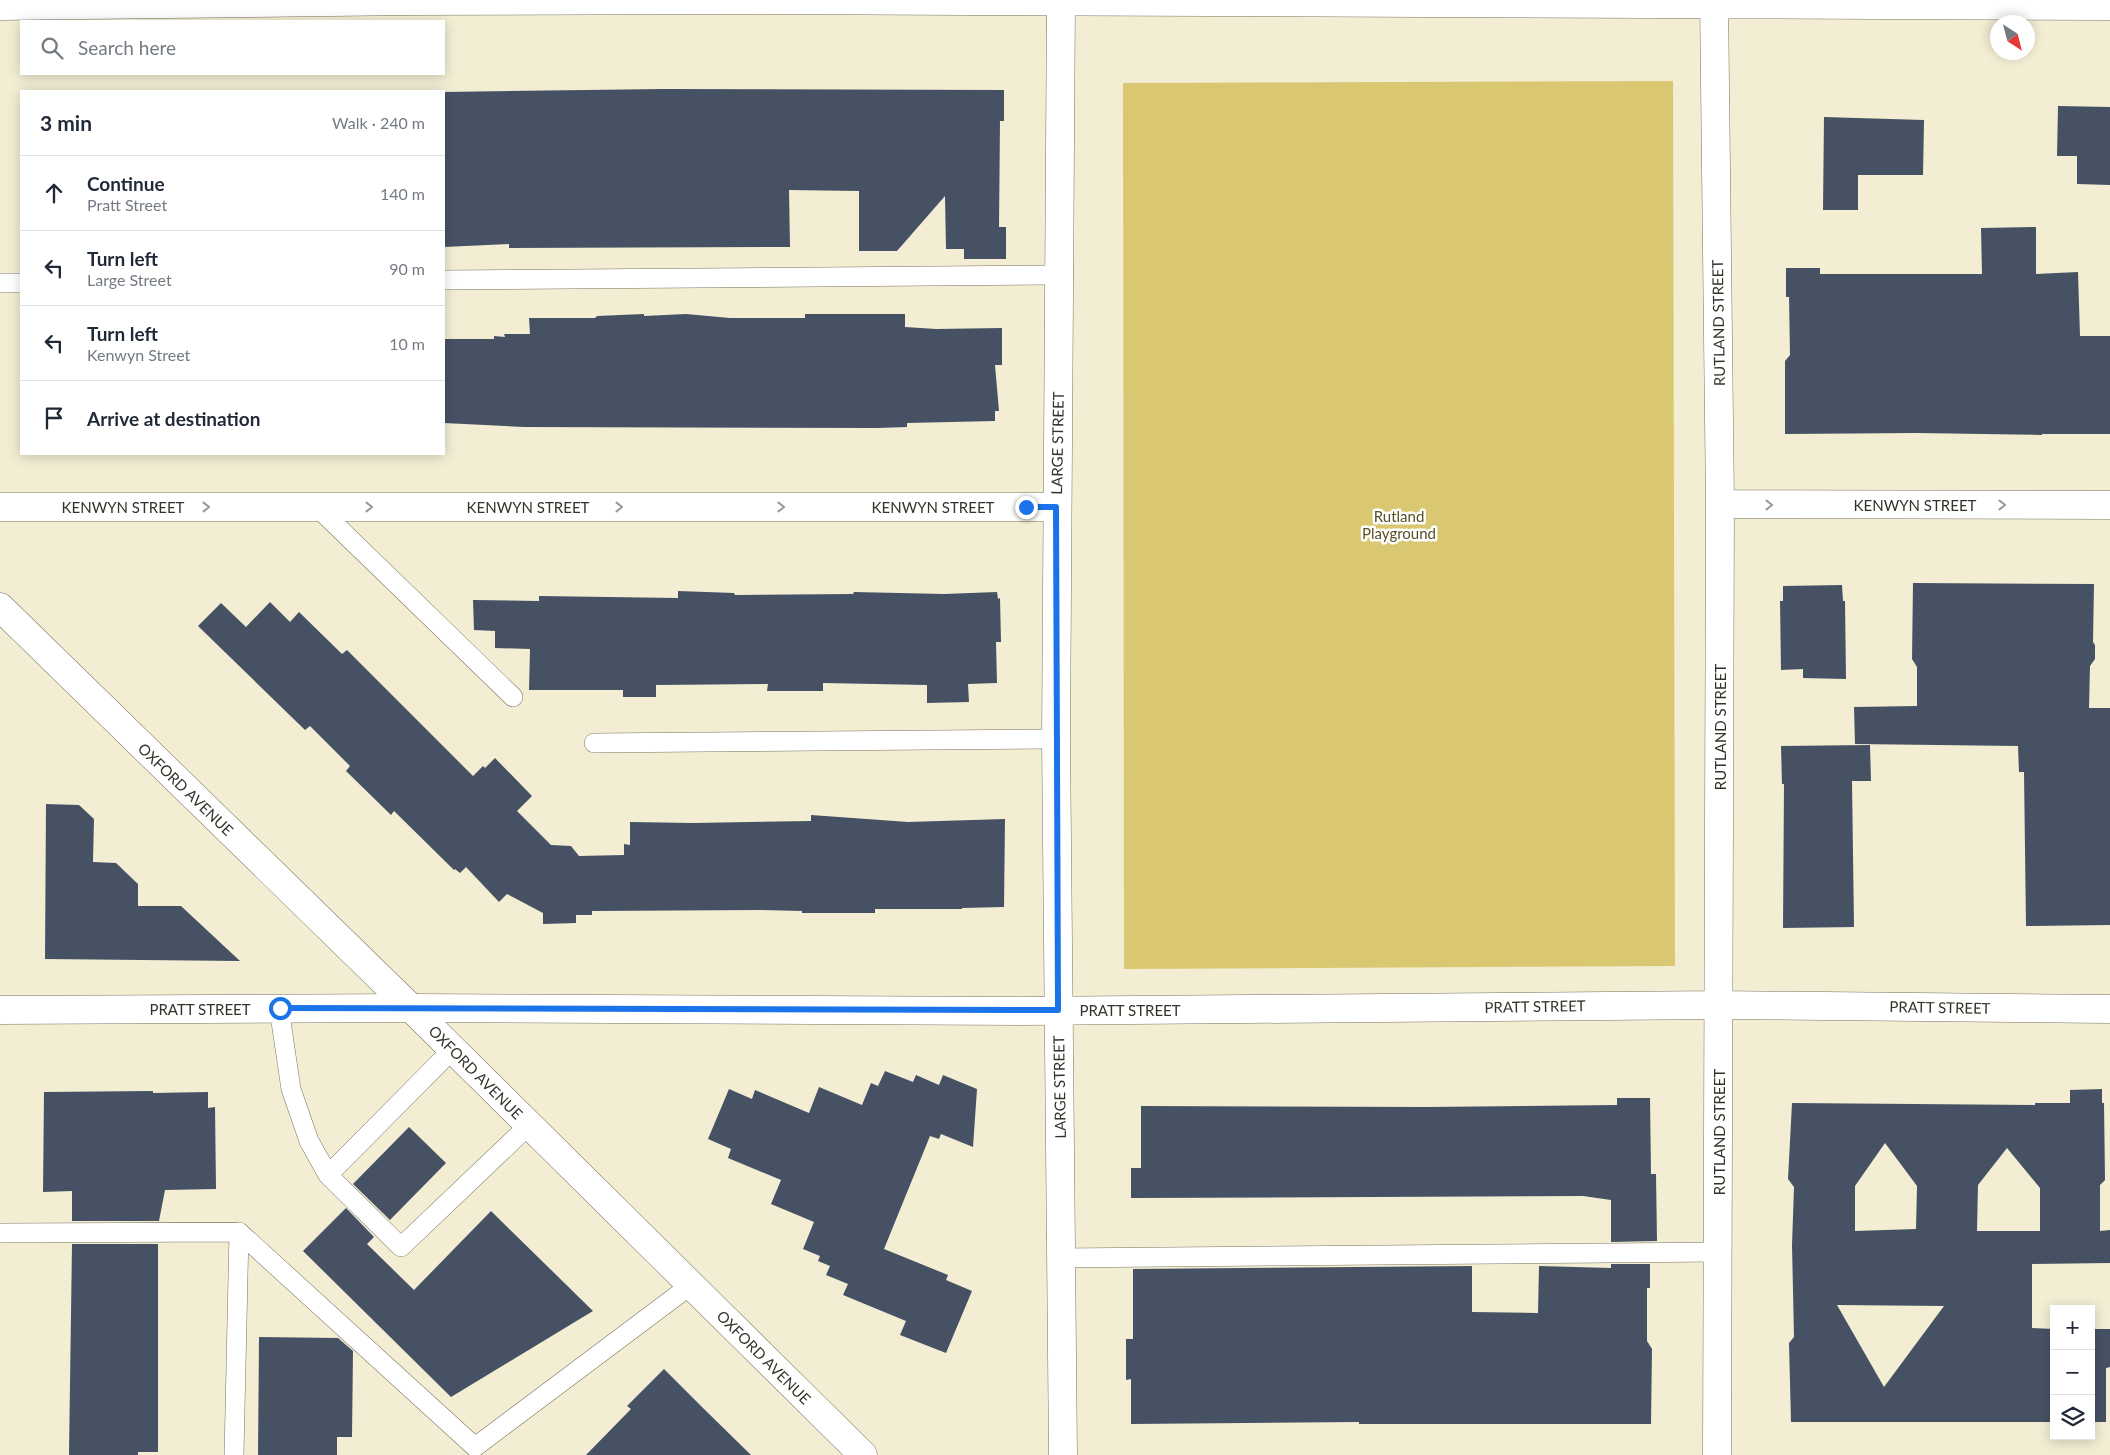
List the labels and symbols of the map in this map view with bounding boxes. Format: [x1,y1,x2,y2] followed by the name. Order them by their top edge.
[1990,15,2035,60] north arrow
[1708,260,1728,386] street label: RUTLAND STREET
[1047,391,1067,495] street label: LARGE STREET
[1015,496,1038,519] route end
[1854,496,1977,514] street label: KENWYN STREET
[62,498,185,516] street label: KENWYN STREET
[467,498,590,516] street label: KENWYN STREET
[872,498,995,516] street label: KENWYN STREET
[1766,500,1773,510] one-way arrow
[1998,500,2006,510] one-way arrow
[202,502,210,512] one-way arrow
[365,502,373,512] one-way arrow
[615,502,623,512] one-way arrow
[778,502,785,512] one-way arrow
[1362,507,1436,542] park label: Rutland Playground
[1711,664,1729,790] street label: RUTLAND STREET
[135,739,237,839] street label: OXFORD AVENUE
[1484,996,1586,1016] street label: PRATT STREET
[269,997,292,1020] route start
[1889,997,1991,1017] street label: PRATT STREET
[149,1000,251,1018] street label: PRATT STREET
[1079,1001,1181,1019] street label: PRATT STREET
[425,1021,527,1123] street label: OXFORD AVENUE
[1049,1035,1069,1139] street label: LARGE STREET
[1710,1069,1728,1195] street label: RUTLAND STREET
[713,1306,815,1408] street label: OXFORD AVENUE

